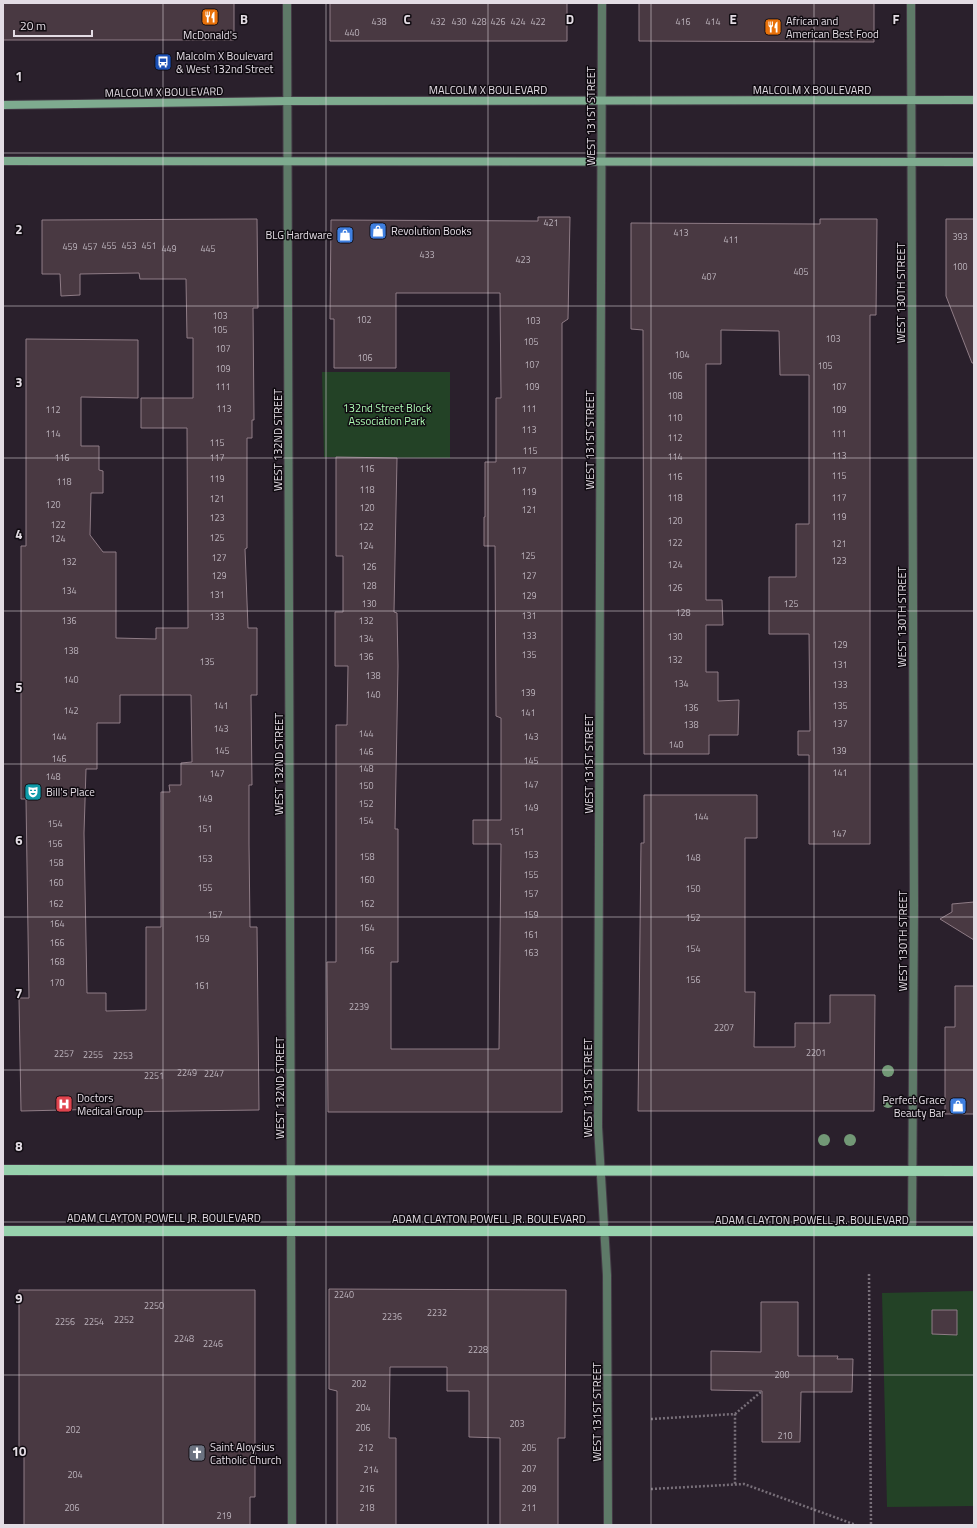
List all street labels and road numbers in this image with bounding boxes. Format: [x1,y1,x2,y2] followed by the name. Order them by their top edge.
[583,66,599,166] street label: WEST 131ST STREET
[429,82,547,98] street label: MALCOLM X BOULEVARD
[753,82,871,98] street label: MALCOLM X BOULEVARD
[105,83,223,101] street label: MALCOLM X BOULEVARD
[893,243,909,343] street label: WEST 130TH STREET
[270,389,286,491] street label: WEST 132ND STREET
[582,390,598,490] street label: WEST 131ST STREET
[894,567,910,667] street label: WEST 130TH STREET
[271,713,287,815] street label: WEST 132ND STREET
[581,714,597,814] street label: WEST 131ST STREET
[895,891,911,991] street label: WEST 130TH STREET
[272,1037,288,1139] street label: WEST 132ND STREET
[580,1038,596,1138] street label: WEST 131ST STREET
[67,1210,261,1226] street label: ADAM CLAYTON POWELL JR. BOULEVARD
[392,1211,586,1227] street label: ADAM CLAYTON POWELL JR. BOULEVARD
[715,1212,909,1228] street label: ADAM CLAYTON POWELL JR. BOULEVARD
[589,1362,605,1462] street label: WEST 131ST STREET

